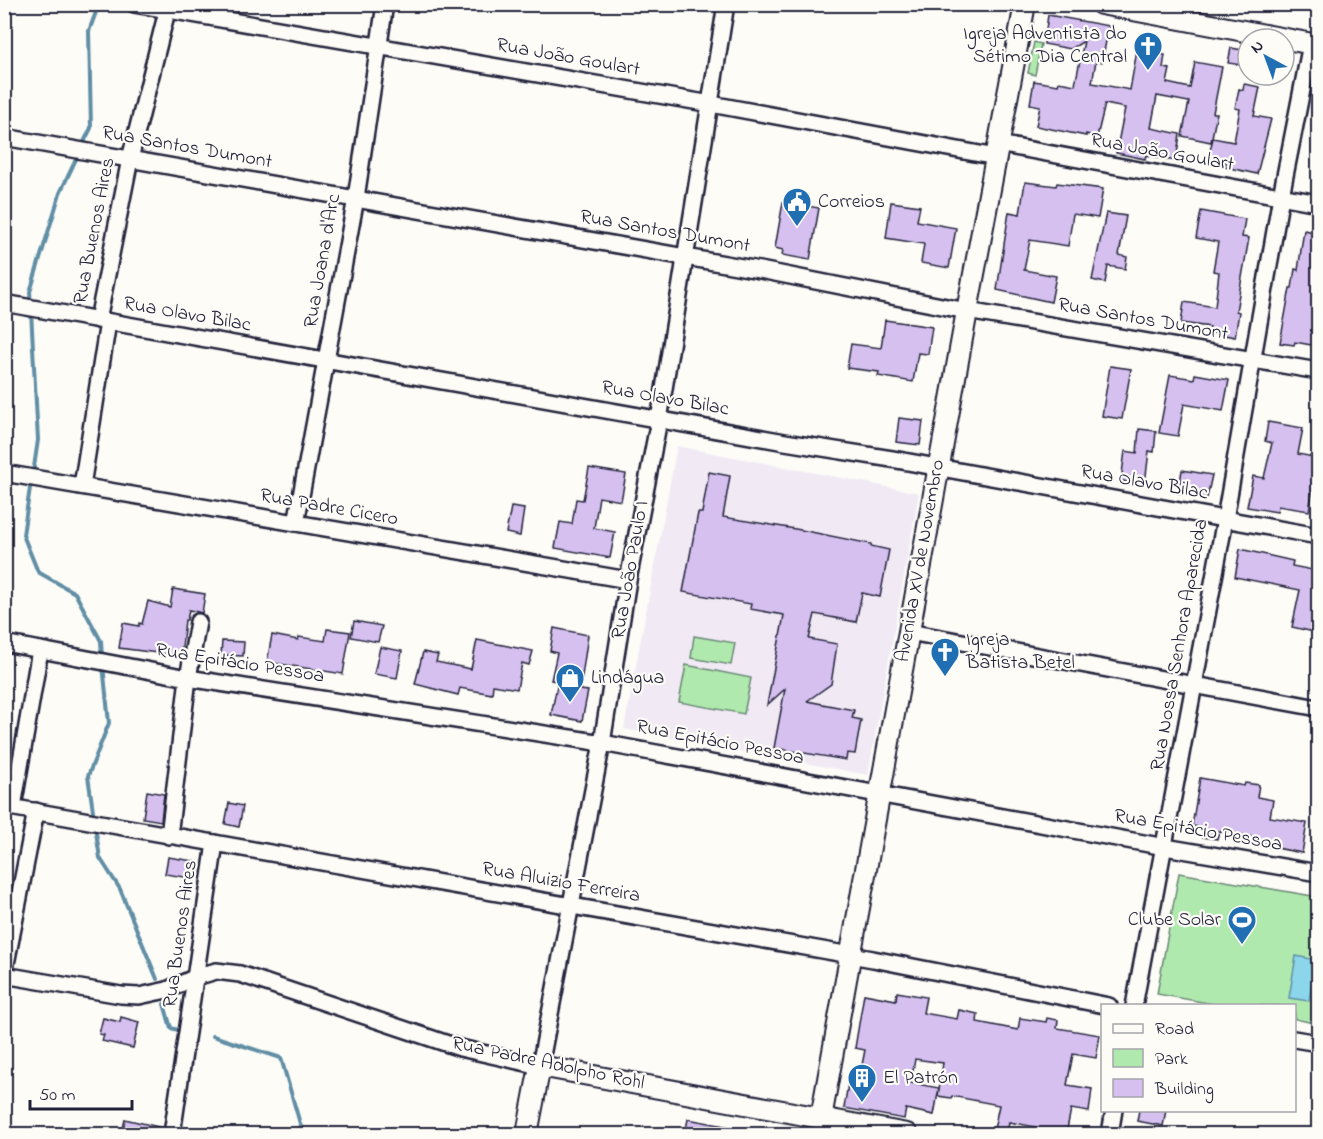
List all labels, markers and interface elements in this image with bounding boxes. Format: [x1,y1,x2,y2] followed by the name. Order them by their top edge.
[963,20,1127,72] place label: Igreja Adventista do Sétimo Dia Central
[1236,27,1296,87] north arrow
[1132,30,1164,72] church icon: Igreja Adventista do Sétimo Dia Central
[494,31,642,85] street label: Rua João Goulart
[1246,34,1270,60] text: N
[99,119,275,177] street label: Rua Santos Dumont
[1088,126,1236,180] street label: Rua João Goulart
[67,155,123,307] street label: Rua Buenos Aires
[781,186,813,228] public building icon: Correios
[818,188,885,217] place label: Correios
[297,192,349,330] street label: Rua Joana d'Arc
[577,203,753,261] street label: Rua Santos Dumont
[121,290,253,340] street label: Rua Olavo Bilac
[1055,291,1231,349] street label: Rua Santos Dumont
[599,374,731,424] street label: Rua Olavo Bilac
[889,457,953,665] street label: Avenida XV de Novembro
[1078,458,1210,508] street label: Rua Olavo Bilac
[258,482,400,534] street label: Rua Padre Cicero
[605,499,657,641] street label: Rua João Paulo I
[1144,517,1216,773] street label: Rua Nossa Senhora Aparecida
[965,626,1075,678] place label: Igreja Batista Betel
[154,636,326,692] street label: Rua Epitácio Pessoa
[929,636,961,678] church icon: Igreja Batista Betel
[554,662,586,704] shop icon: Lindágua
[591,664,664,694] place label: Lindágua
[634,713,806,773] street label: Rua Epitácio Pessoa
[1112,802,1284,860] street label: Rua Epitácio Pessoa
[480,855,642,911] street label: Rua Aluizio Ferreira
[156,858,206,1010] street label: Rua Buenos Aires
[1226,904,1258,946] sports icon: Clube Solar
[1128,906,1222,935] place label: Clube Solar
[1101,1004,1296,1112] legend
[1155,1017,1194,1043] text: Road
[449,1029,647,1099] street label: Rua Padre Adolpho Rohl
[1155,1047,1188,1073] text: Park
[846,1062,878,1104] building icon: El Patrón
[883,1064,958,1093] place label: El Patrón
[30,1073,132,1111] scale bar
[1154,1077,1214,1104] text: Building
[39,1083,76,1109] text: 50 m

